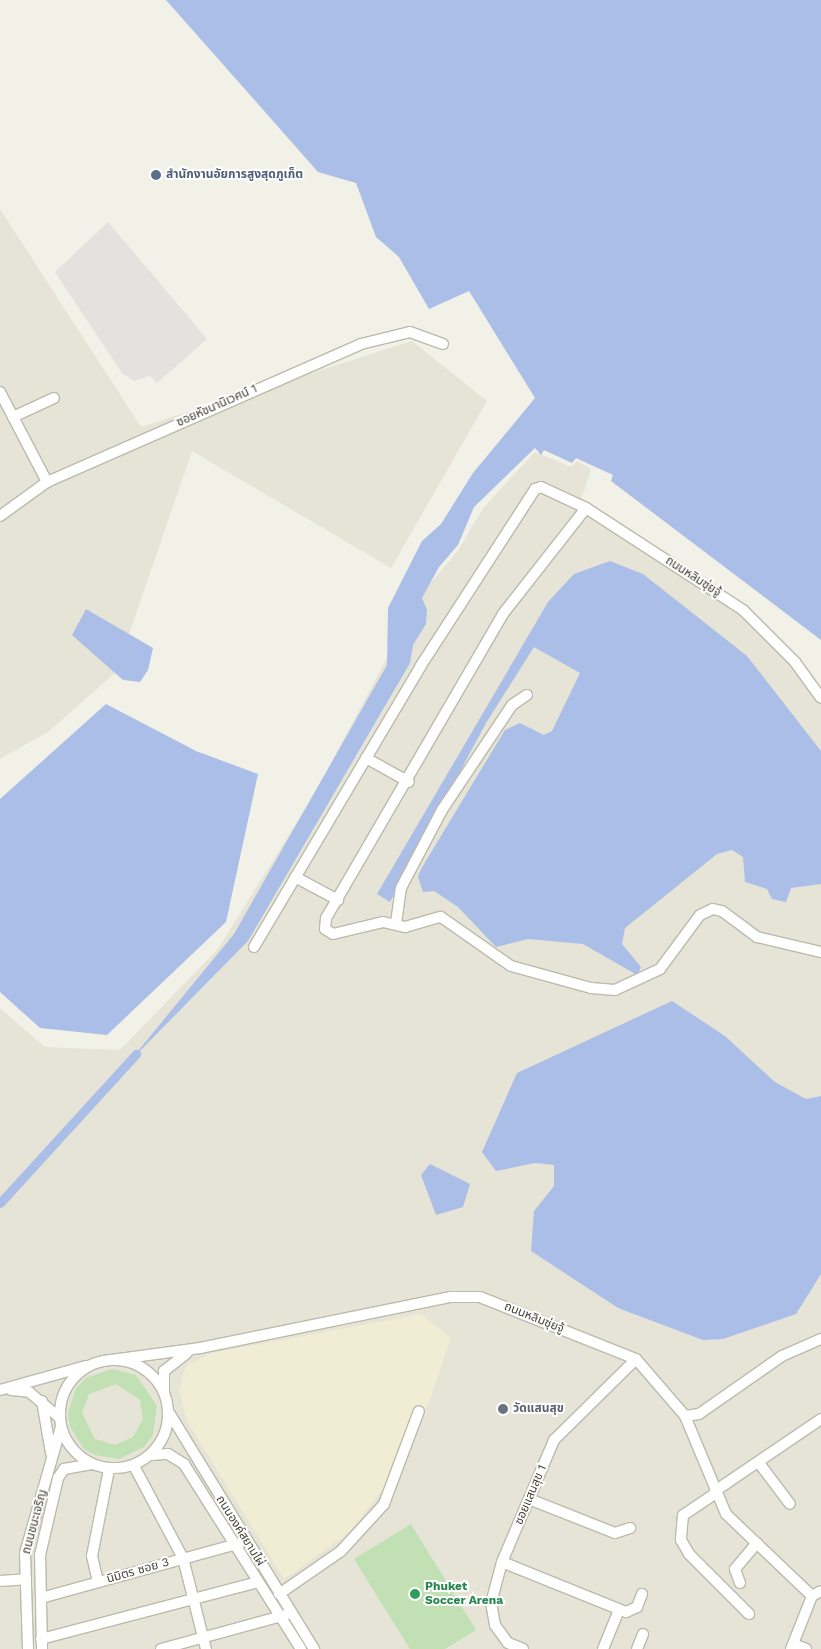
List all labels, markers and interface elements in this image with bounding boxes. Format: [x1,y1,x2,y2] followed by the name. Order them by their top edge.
[166,168,303,182] place label: สำนักงานอัยการสูงสุดภูเก็ต
[150,169,162,181] marker: สำนักงานอัยการสูงสุดภูเก็ต
[174,382,260,430] street label: ซอยหัชนานิเวศน์ 1
[662,554,724,600] street label: ถนนหลิมซุ่ยจู้
[502,1299,566,1337] street label: ถนนหลิมซุ่ยจู้
[513,1402,564,1416] place label: วัดแสนสุข
[497,1403,509,1415] marker: วัดแสนสุข
[512,1463,550,1527] street label: ซอยแสนสุข 1
[19,1488,51,1556] street label: ถนนชนะเจริญ
[213,1493,267,1569] street label: ถนนองค์สยามไผ่
[105,1555,171,1587] street label: นิมิตร ซอย 3
[425,1580,504,1608] place label: Phuket Soccer Arena
[409,1588,421,1600] marker: Phuket Soccer Arena

